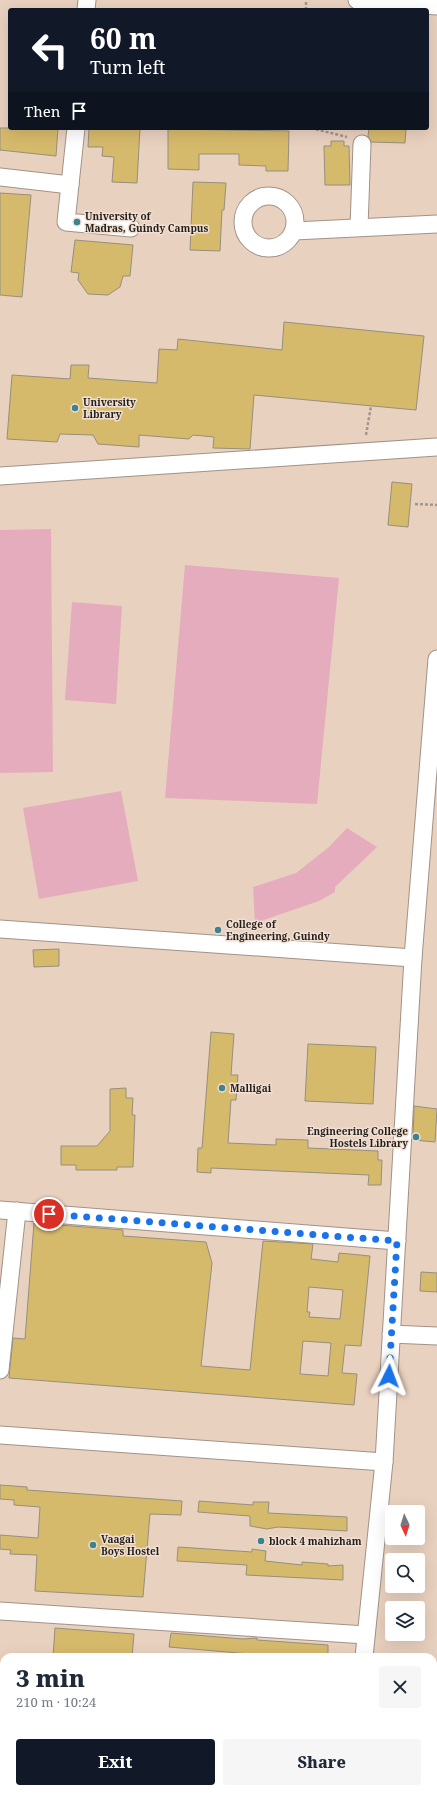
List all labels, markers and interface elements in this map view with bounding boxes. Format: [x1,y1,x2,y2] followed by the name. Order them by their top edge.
[90,19,157,57] text: 60 m
[24,24,76,76] icon: left
[90,55,165,79] text: Turn left
[68,100,90,122] icon: arrive
[24,101,60,121] text: Then
[85,209,208,235] place label: University of Madras, Guindy Campus
[72,217,82,227] marker: University of Madras, Guindy Campus
[83,395,136,421] place label: University Library
[70,403,80,413] marker: University Library
[226,917,330,943] place label: College of Engineering, Guindy
[213,925,223,935] marker: College of Engineering, Guindy
[230,1081,272,1095] place label: Malligai
[217,1083,227,1093] marker: Malligai
[307,1124,408,1150] place label: Engineering College Hostels Library
[411,1132,421,1142] marker: Engineering College Hostels Library
[32,1197,66,1231] pin
[38,1203,60,1225] icon: arrive
[368,1355,410,1397] position arrow
[385,1505,425,1545] north arrow
[385,1505,425,1641] map controls
[101,1532,160,1558] place label: Vaagai Boys Hostel
[269,1534,362,1548] place label: block 4 mahizham
[256,1536,266,1546] marker: block 4 mahizham
[88,1540,98,1550] marker: Vaagai Boys Hostel
[385,1553,425,1593] button: search
[385,1601,425,1641] button: layers
[16,1661,85,1694] text: 3 min
[379,1666,421,1708] button: close
[16,1693,96,1711] text: 210 m · 10:24
[16,1739,215,1785] button: Exit
[223,1739,421,1785] button: Share

